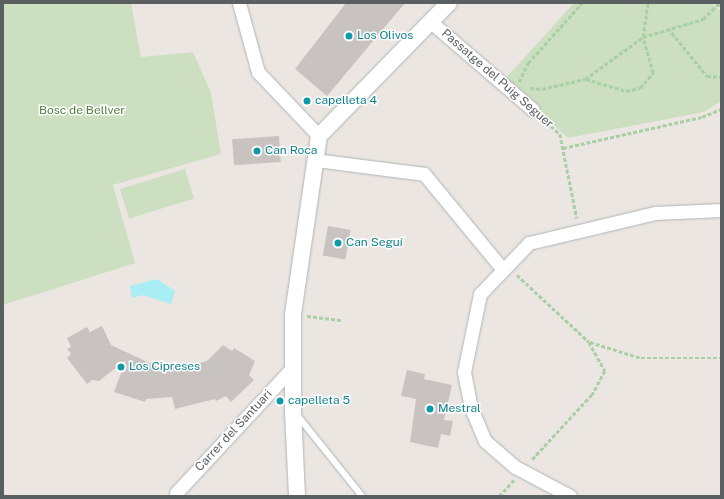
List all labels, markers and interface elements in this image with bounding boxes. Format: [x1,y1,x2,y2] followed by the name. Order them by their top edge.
[438,27,556,131] street label: Passatge del Puig Seguer
[357,29,413,43] place label: Los Olivos
[344,31,354,41] marker: Los Olivos
[315,94,377,108] place label: capelleta 4
[302,96,312,106] marker: capelleta 4
[39,104,125,118] park label: Bosc de Bellver
[265,144,317,158] place label: Can Roca
[252,146,262,156] marker: Can Roca
[346,236,403,250] place label: Can Seguí
[333,238,343,248] marker: Can Seguí
[129,360,200,374] place label: Los Cipreses
[116,362,126,372] marker: Los Cipreses
[193,387,275,475] street label: Carrer del Santuari
[288,394,350,408] place label: capelleta 5
[275,396,285,406] marker: capelleta 5
[438,402,481,416] place label: Mestral
[425,404,435,414] marker: Mestral

